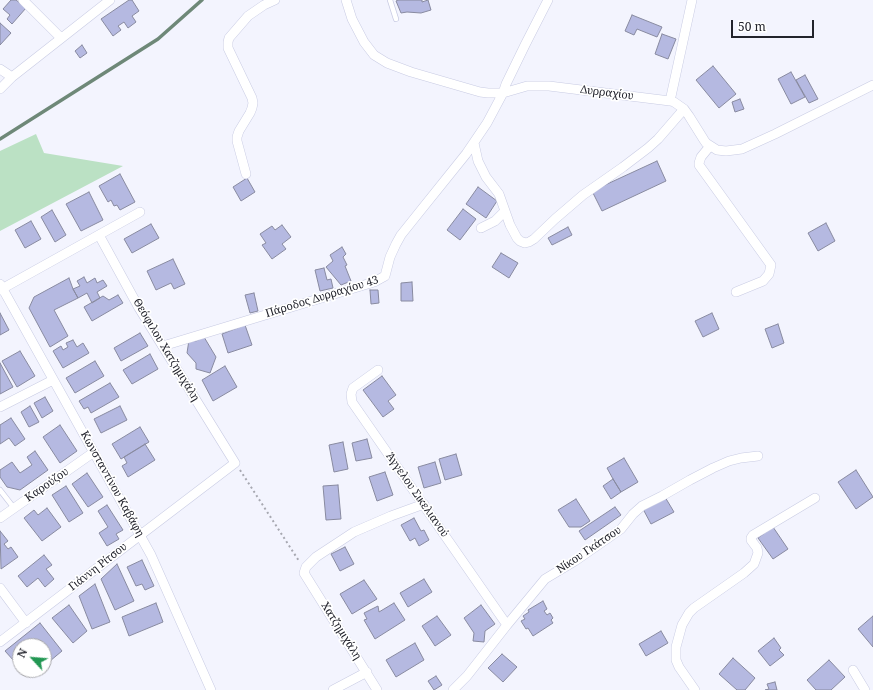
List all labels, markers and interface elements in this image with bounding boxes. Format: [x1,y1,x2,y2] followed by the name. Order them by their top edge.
[733,12,816,38] scale bar
[738,18,766,35] text: 50 m
[580,83,634,103] street label: Δυρραχίου
[264,273,380,321] street label: Πάροδος Δυρραχίου 43
[130,296,202,404] street label: Θεόφιλου Χατζημιχάλη
[77,429,147,539] street label: Κωνσταντίνου Καβάφη
[383,450,451,540] street label: Άγγελου Σικελιανού
[23,465,71,505] street label: Καρούζου
[554,524,624,576] street label: Νίκου Γκάτσου
[66,540,130,594] street label: Γιάννη Ρίτσου
[318,600,364,662] street label: Χατζημιχάλη
[12,638,52,678] north arrow
[13,646,30,660] text: N

